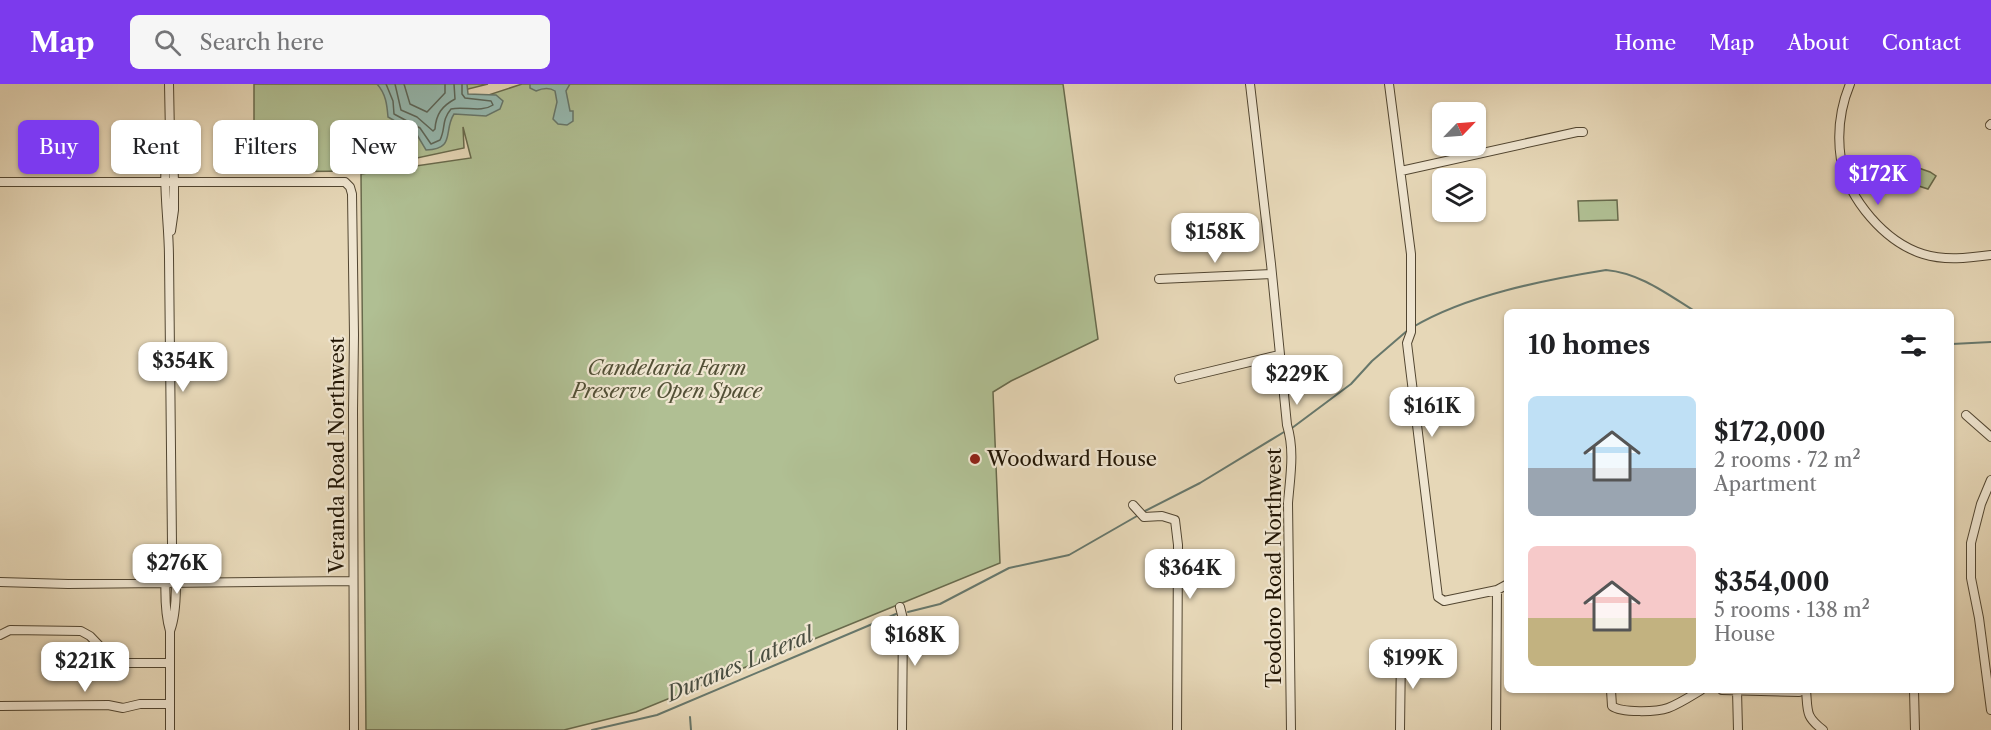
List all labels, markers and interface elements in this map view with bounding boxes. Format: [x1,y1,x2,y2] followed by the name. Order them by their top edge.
[130,15,550,69] search box
[30,25,94,59] text: Map
[151,26,184,59] icon: search
[199,29,324,56] text: Search here
[1615,30,1676,55] text: Home
[1709,30,1754,55] text: Map
[1787,30,1849,55] text: About
[1882,30,1961,55] text: Contact
[1432,102,1486,156] north arrow
[1432,102,1486,222] map controls
[18,120,99,174] chip: Buy
[111,120,201,174] chip: Rent
[213,120,318,174] chip: Filters
[330,120,418,174] chip: New
[1836,155,1920,206] pin: $172K
[1849,162,1907,186] text: $172K
[1432,168,1486,222] button: layers
[1173,213,1257,264] pin: $158K
[1185,220,1245,244] text: $158K
[1528,329,1650,361] text: 10 homes
[1897,329,1930,362] icon: filters
[325,337,349,574] street label: Veranda Road Northwest
[141,342,225,393] pin: $354K
[152,349,214,373] text: $354K
[1255,355,1339,406] pin: $229K
[570,356,764,403] park label: Candelaria Farm Preserve Open Space
[1266,362,1328,386] text: $229K
[1390,387,1474,438] pin: $161K
[1403,394,1461,418] text: $161K
[1714,416,1826,448] text: $172,000
[1576,420,1648,492] icon: home
[986,447,1157,471] place label: Woodward House
[1262,448,1286,688] street label: Teodoro Road Northwest
[1714,448,1861,472] text: 2 rooms · 72 m²
[968,452,982,466] marker: Woodward House
[1714,472,1817,496] text: Apartment
[135,544,219,595] pin: $276K
[1148,549,1232,600] pin: $364K
[147,551,207,575] text: $276K
[1159,556,1221,580] text: $364K
[1714,566,1830,598] text: $354,000
[1576,570,1648,642] icon: home
[1714,598,1870,622] text: 5 rooms · 138 m²
[873,616,957,667] pin: $168K
[661,621,819,707] water label: Duranes Lateral
[1714,622,1775,646] text: House
[885,623,945,647] text: $168K
[1371,639,1455,690] pin: $199K
[43,642,127,693] pin: $221K
[1383,646,1443,670] text: $199K
[55,649,115,673] text: $221K

